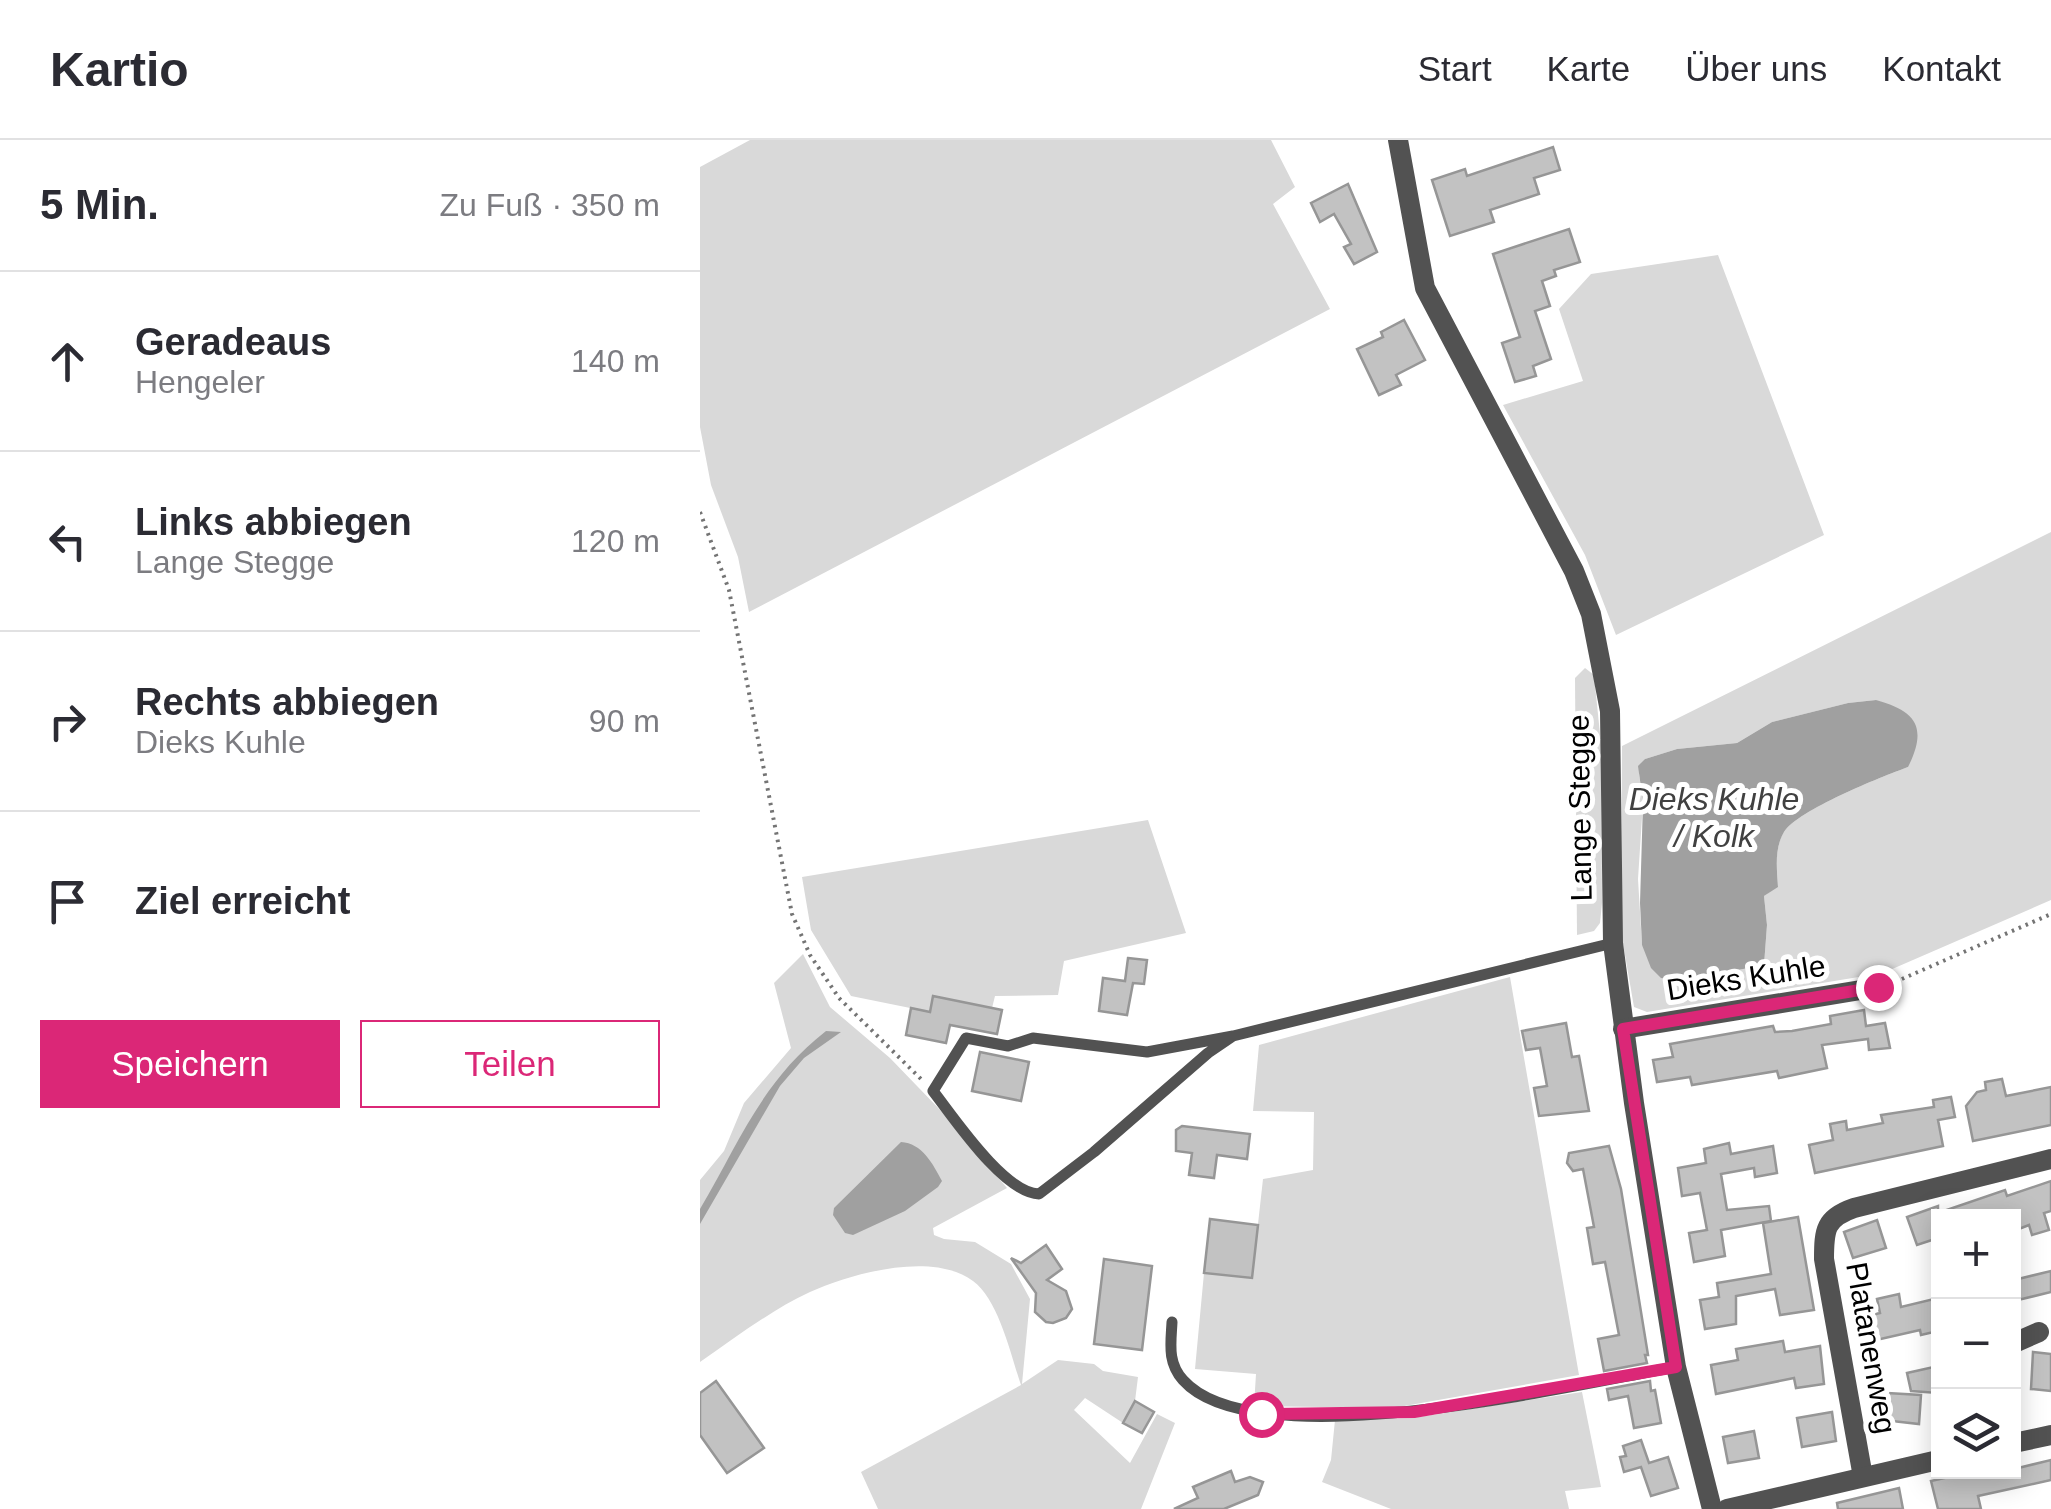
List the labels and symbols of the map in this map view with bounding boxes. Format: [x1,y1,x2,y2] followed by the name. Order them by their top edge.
[1561,714,1598,902] street label: Lange Stegge
[1629,781,1799,854] water label: Dieks Kuhle / Kolk
[1664,949,1828,1006] street label: Dieks Kuhle
[1856,965,1902,1011] route end
[1840,1260,1903,1436] street label: Platanenweg
[1239,1392,1285,1438] route start

